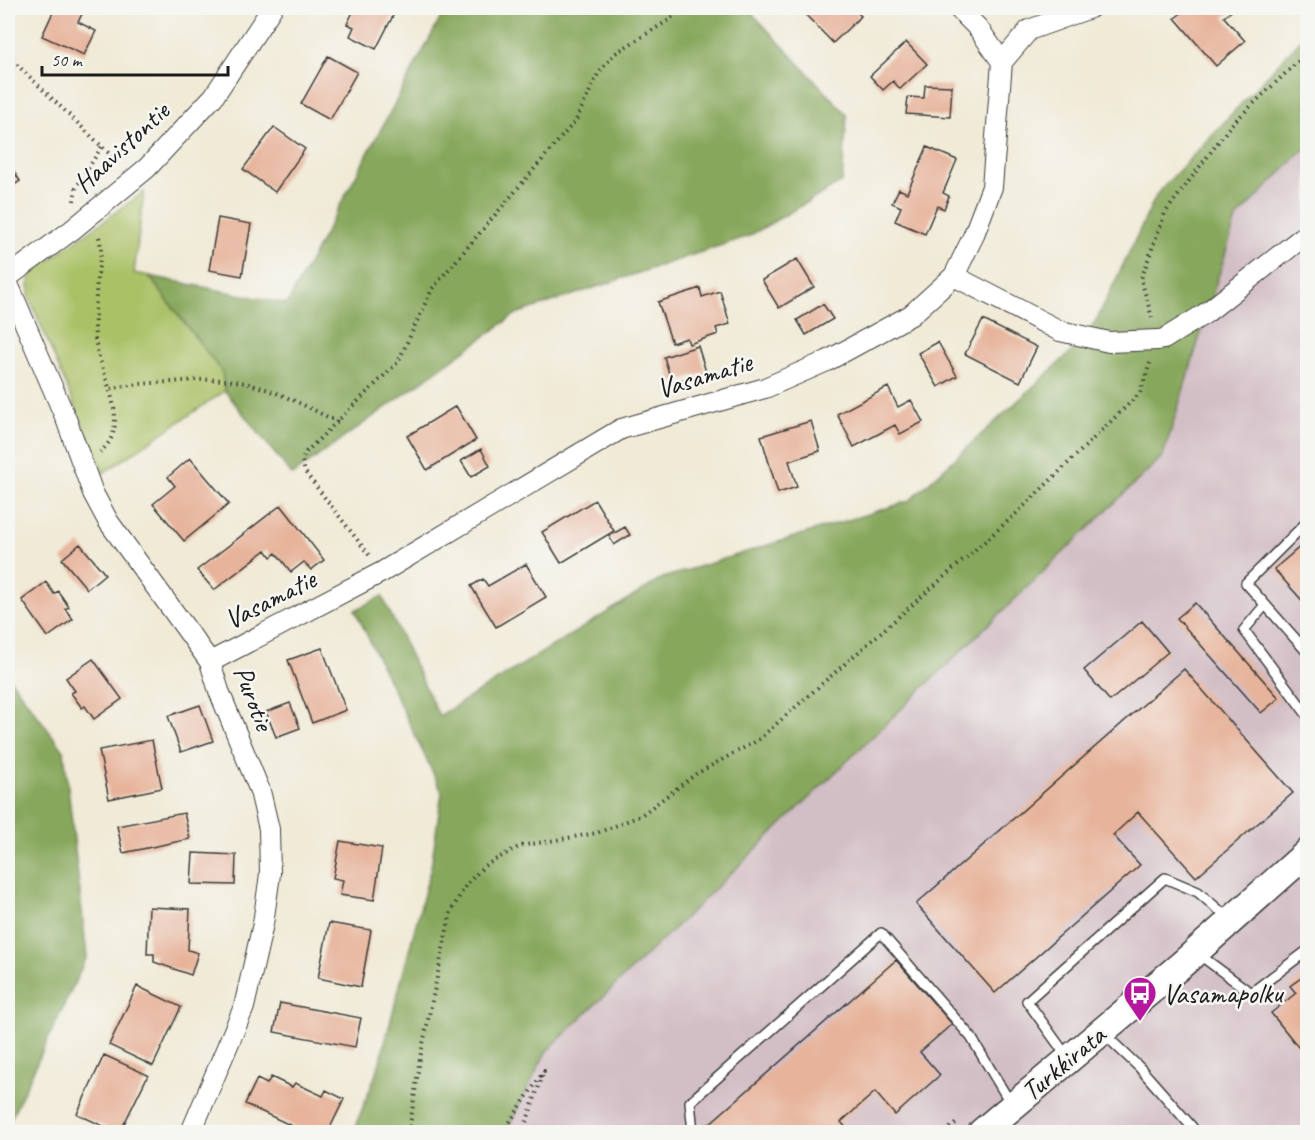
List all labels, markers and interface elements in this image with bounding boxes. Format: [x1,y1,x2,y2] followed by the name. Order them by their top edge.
[42,39,228,77] scale bar
[51,49,84,71] text: 50 m
[66,92,178,200] street label: Haavistontie
[652,343,758,406] street label: Vasamatie
[219,560,323,637] street label: Vasamatie
[226,661,283,737] street label: Purotie
[1122,975,1158,1022] bus stop icon: Vasamapolku
[1163,976,1284,1011] place label: Vasamapolku
[1014,1016,1114,1108] street label: Turkkirata

